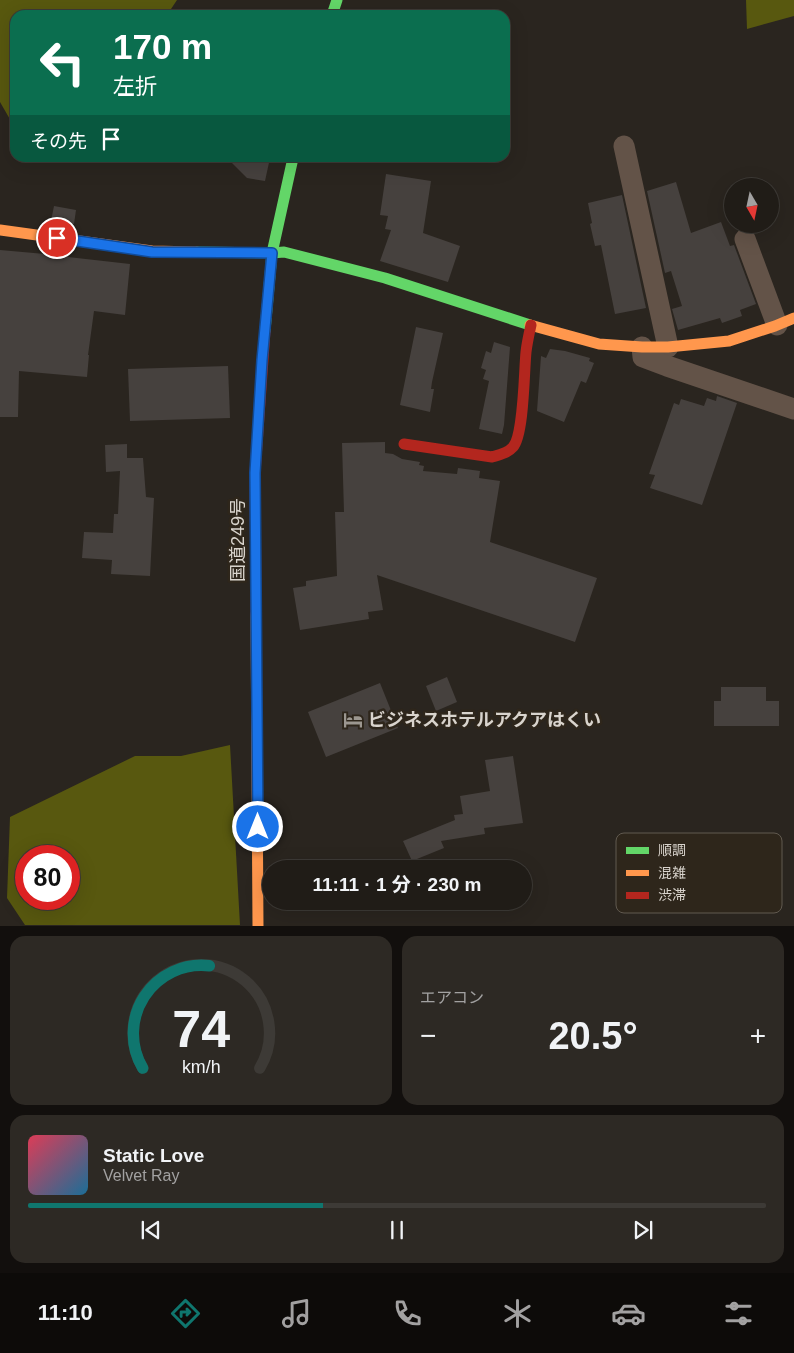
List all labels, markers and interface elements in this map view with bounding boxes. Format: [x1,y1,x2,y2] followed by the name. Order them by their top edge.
[113,27,212,66] text: 170 m
[30,30,95,95] icon: left
[113,74,157,99] text: 左折
[97,125,125,153] icon: arrive
[30,131,87,152] text: その先
[724,178,779,232] north arrow
[724,178,779,233] map controls
[36,217,78,259] pin
[43,224,71,252] icon: arrive
[228,498,248,582] street label: 国道249号
[342,709,364,731] hotel icon: ビジネスホテルアクアはくい
[368,710,601,730] place label: ビジネスホテルアクアはくい
[231,800,283,852] position arrow
[616,833,782,913] legend
[658,842,686,858] text: 順調
[15,845,80,910] speed limit sign: 80
[658,865,686,881] text: 混雑
[313,874,482,895] text: 11:11 · 1 分 · 230 m
[658,887,686,903] text: 渋滞
[420,989,484,1006] text: エアコン
[172,1000,230,1058] text: 74
[548,1015,638,1057] text: 20.5°
[420,1020,436,1051] text: −
[750,1020,766,1051] text: +
[182,1057,220,1077] text: km/h
[103,1145,204,1166] text: Static Love
[103,1167,179,1184] text: Velvet Ray
[137,1216,165,1244] icon: previous
[383,1216,411,1244] icon: pause
[629,1216,657,1244] icon: next
[168,1296,203,1331] icon: directions
[279,1296,314,1331] icon: music
[390,1296,425,1331] icon: phone
[500,1296,535,1331] icon: climate
[611,1296,646,1331] icon: car
[721,1296,756,1331] icon: filters
[38,1300,93,1325] text: 11:10

